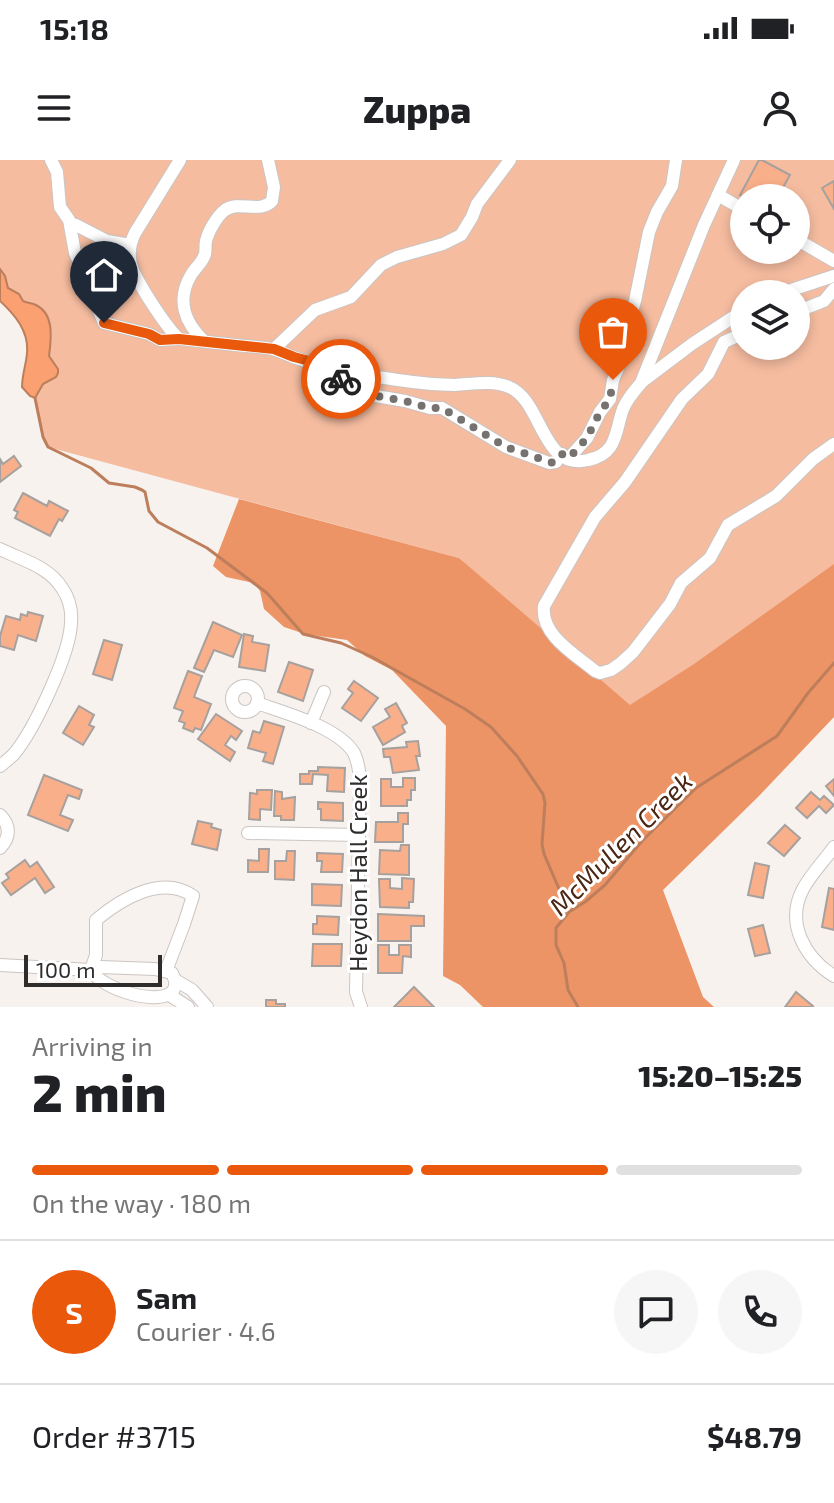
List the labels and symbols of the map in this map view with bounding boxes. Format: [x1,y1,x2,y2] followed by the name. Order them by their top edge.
[70,241,138,323] pin
[579,298,647,380] pin
[301,339,381,419] courier
[542,765,698,921] water label: McMullen Creek
[343,774,372,972] street label: Heydon Hall Creek
[24,951,162,987] scale bar

